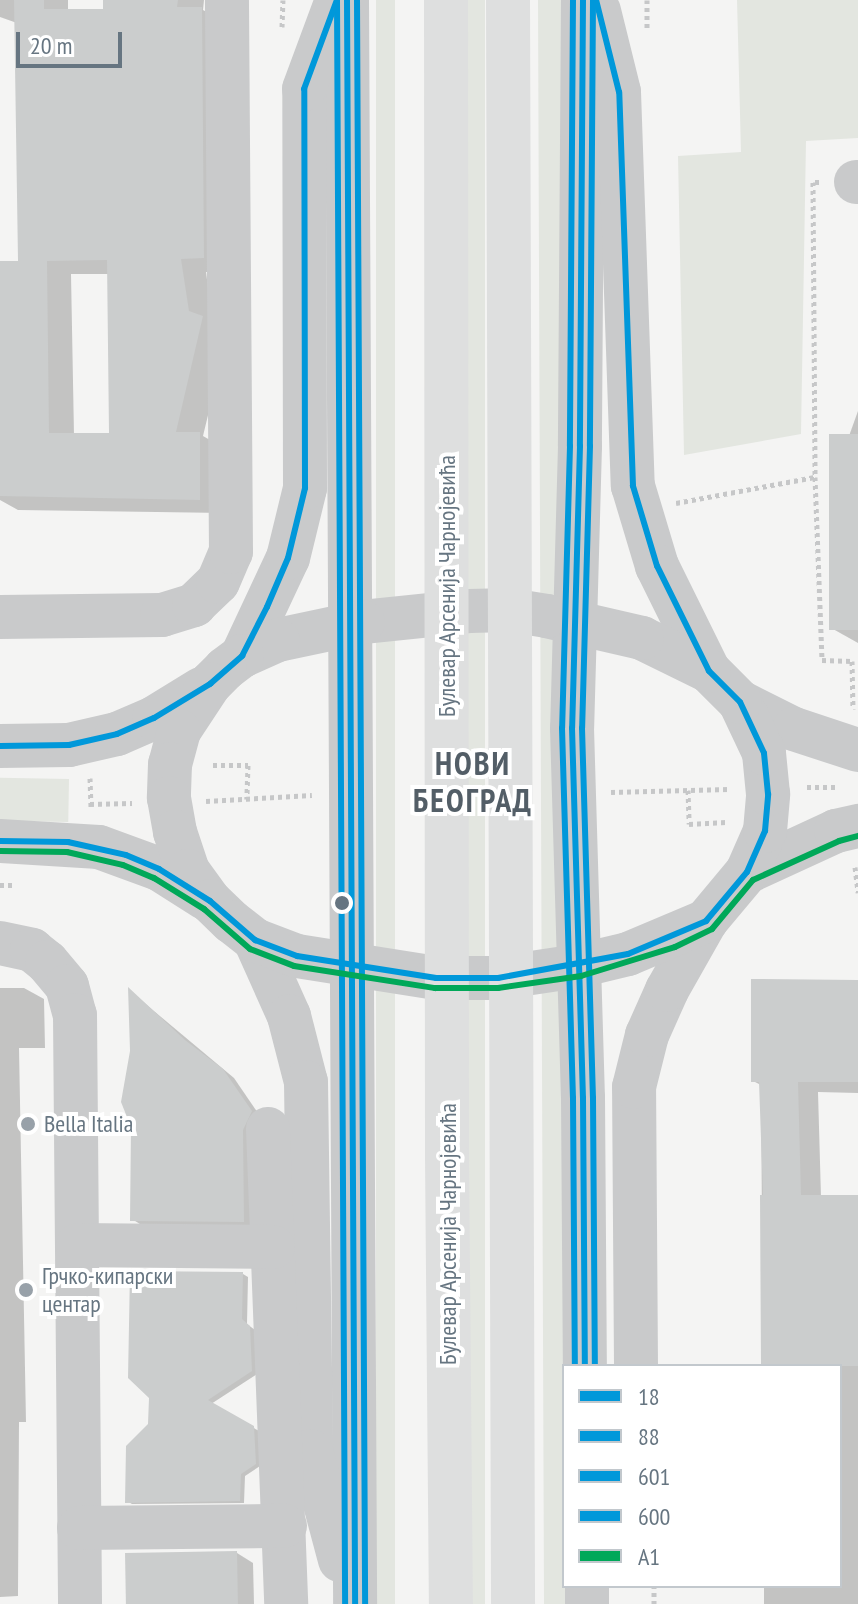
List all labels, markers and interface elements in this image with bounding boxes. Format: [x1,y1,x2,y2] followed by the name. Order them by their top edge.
[20,16,126,66] scale bar
[30,30,72,61] text: 20 m
[433,455,461,717] street label: Булевар Арсенија Чарнојевића
[413,745,533,820] district label: НОВИ БЕОГРАД
[334,895,350,911] unlabelled marker
[434,1103,462,1365] street label: Булевар Арсенија Чарнојевића
[44,1110,133,1138] place label: Bella Italia
[19,1115,37,1133] marker: Bella Italia
[42,1262,173,1318] place label: Грчко-кипарски центар
[17,1281,35,1299] marker: Грчко-кипарски центар
[562,1364,842,1588] legend
[638,1381,660,1412] text: 18
[638,1421,660,1452] text: 88
[638,1461,670,1492] text: 601
[638,1501,670,1532] text: 600
[638,1541,660,1572] text: A1

